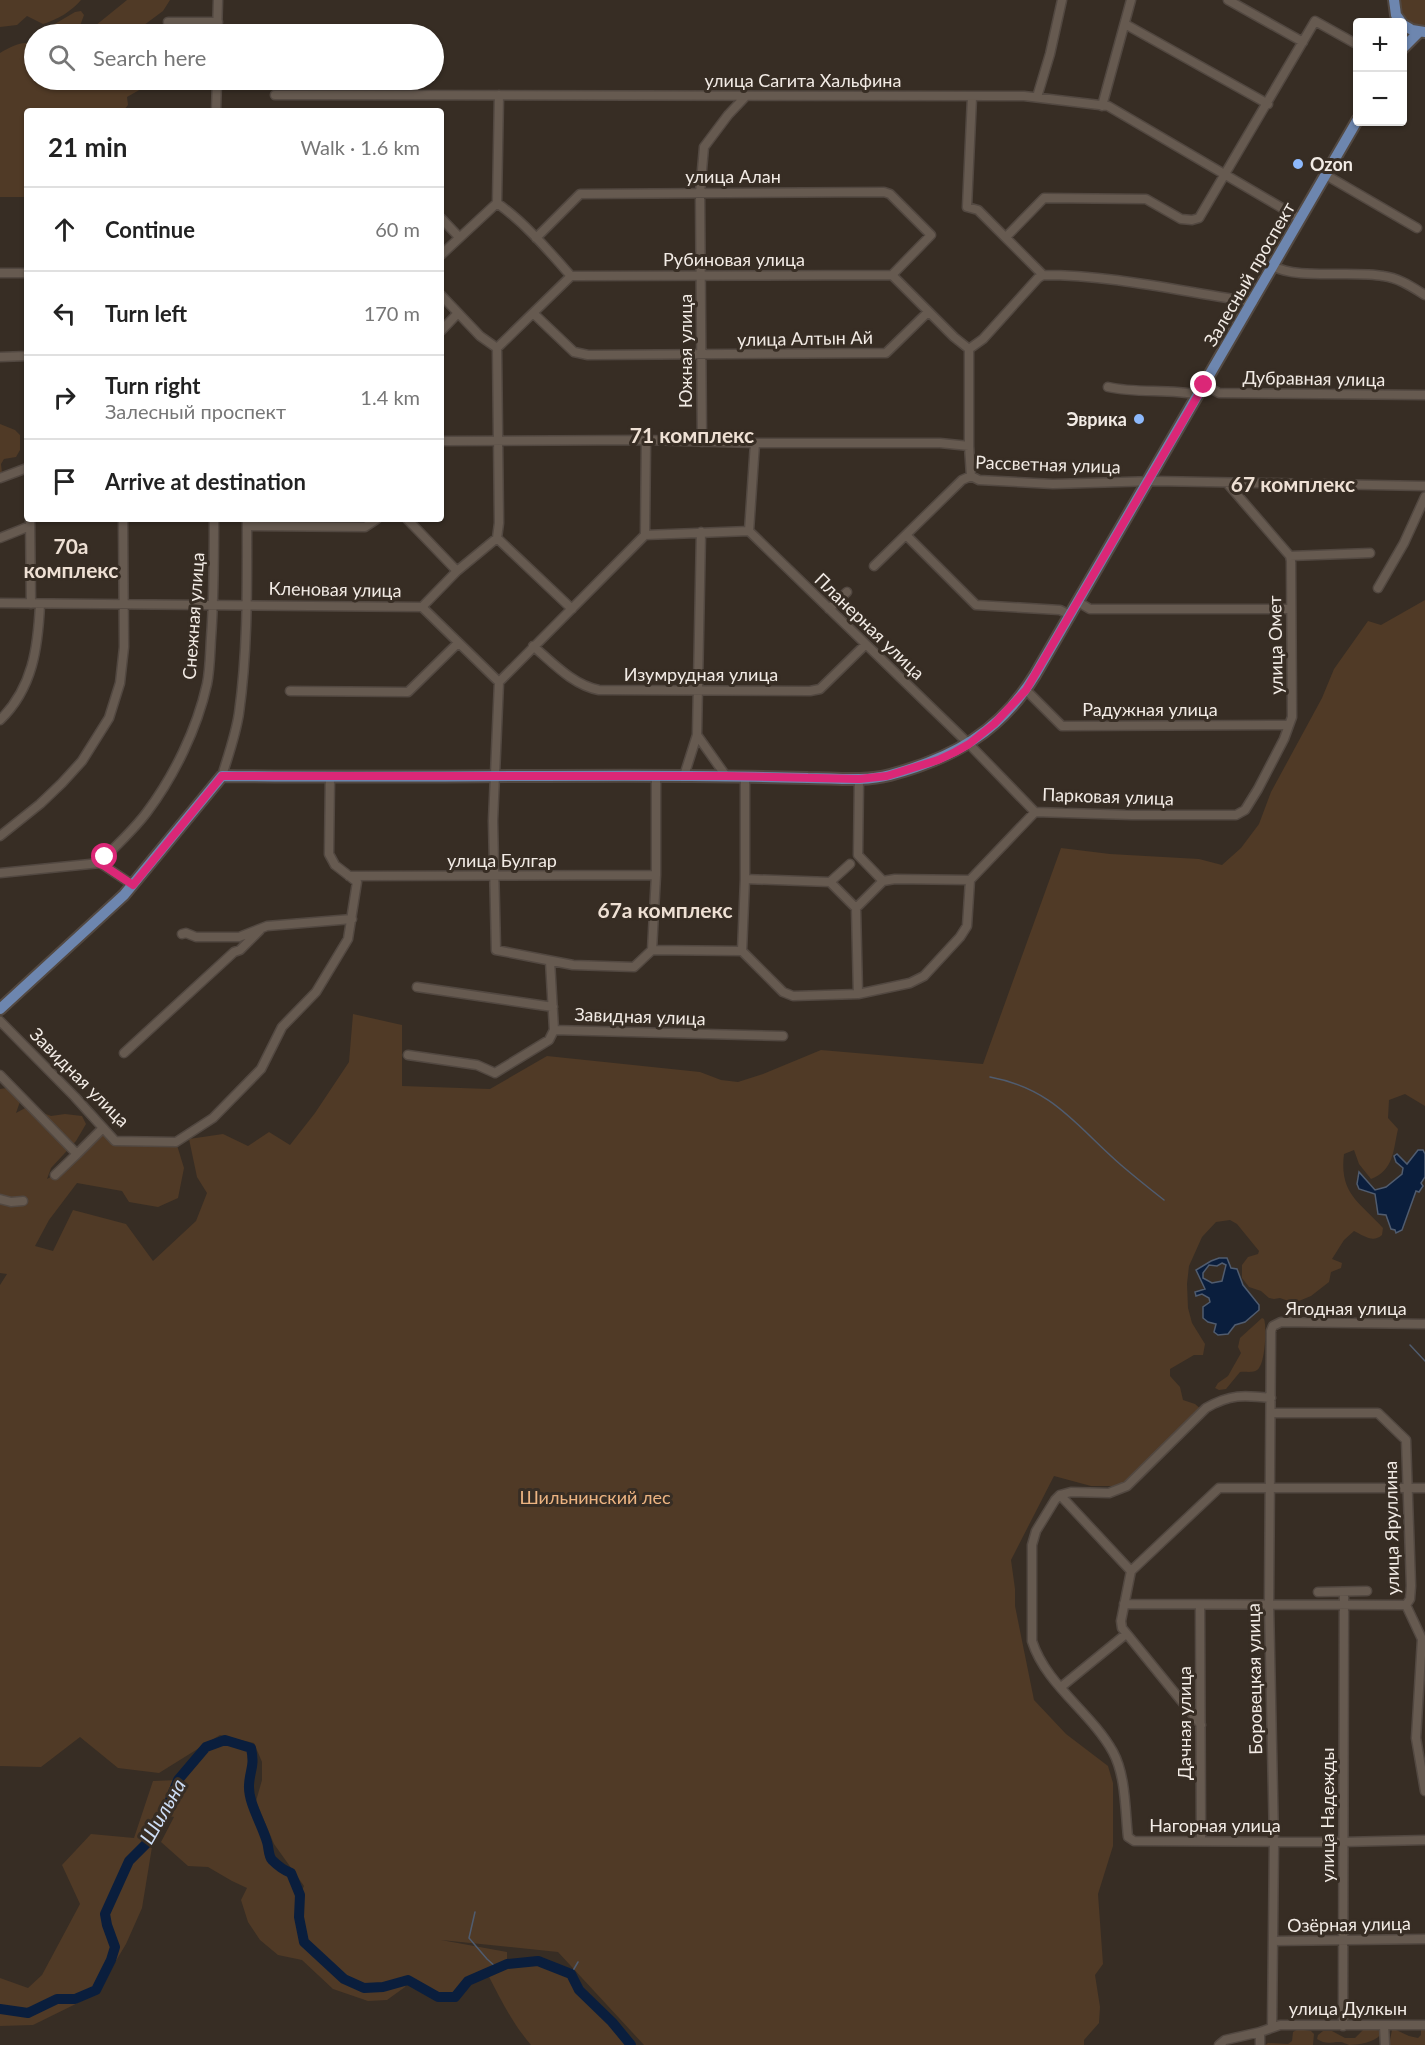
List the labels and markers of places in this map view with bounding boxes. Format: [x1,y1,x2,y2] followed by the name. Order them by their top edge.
[1310,153,1353,175] place label: Ozon
[1291,157,1305,171] marker: Ozon
[1066,408,1127,430] place label: Эврика
[1132,412,1146,426] marker: Эврика

